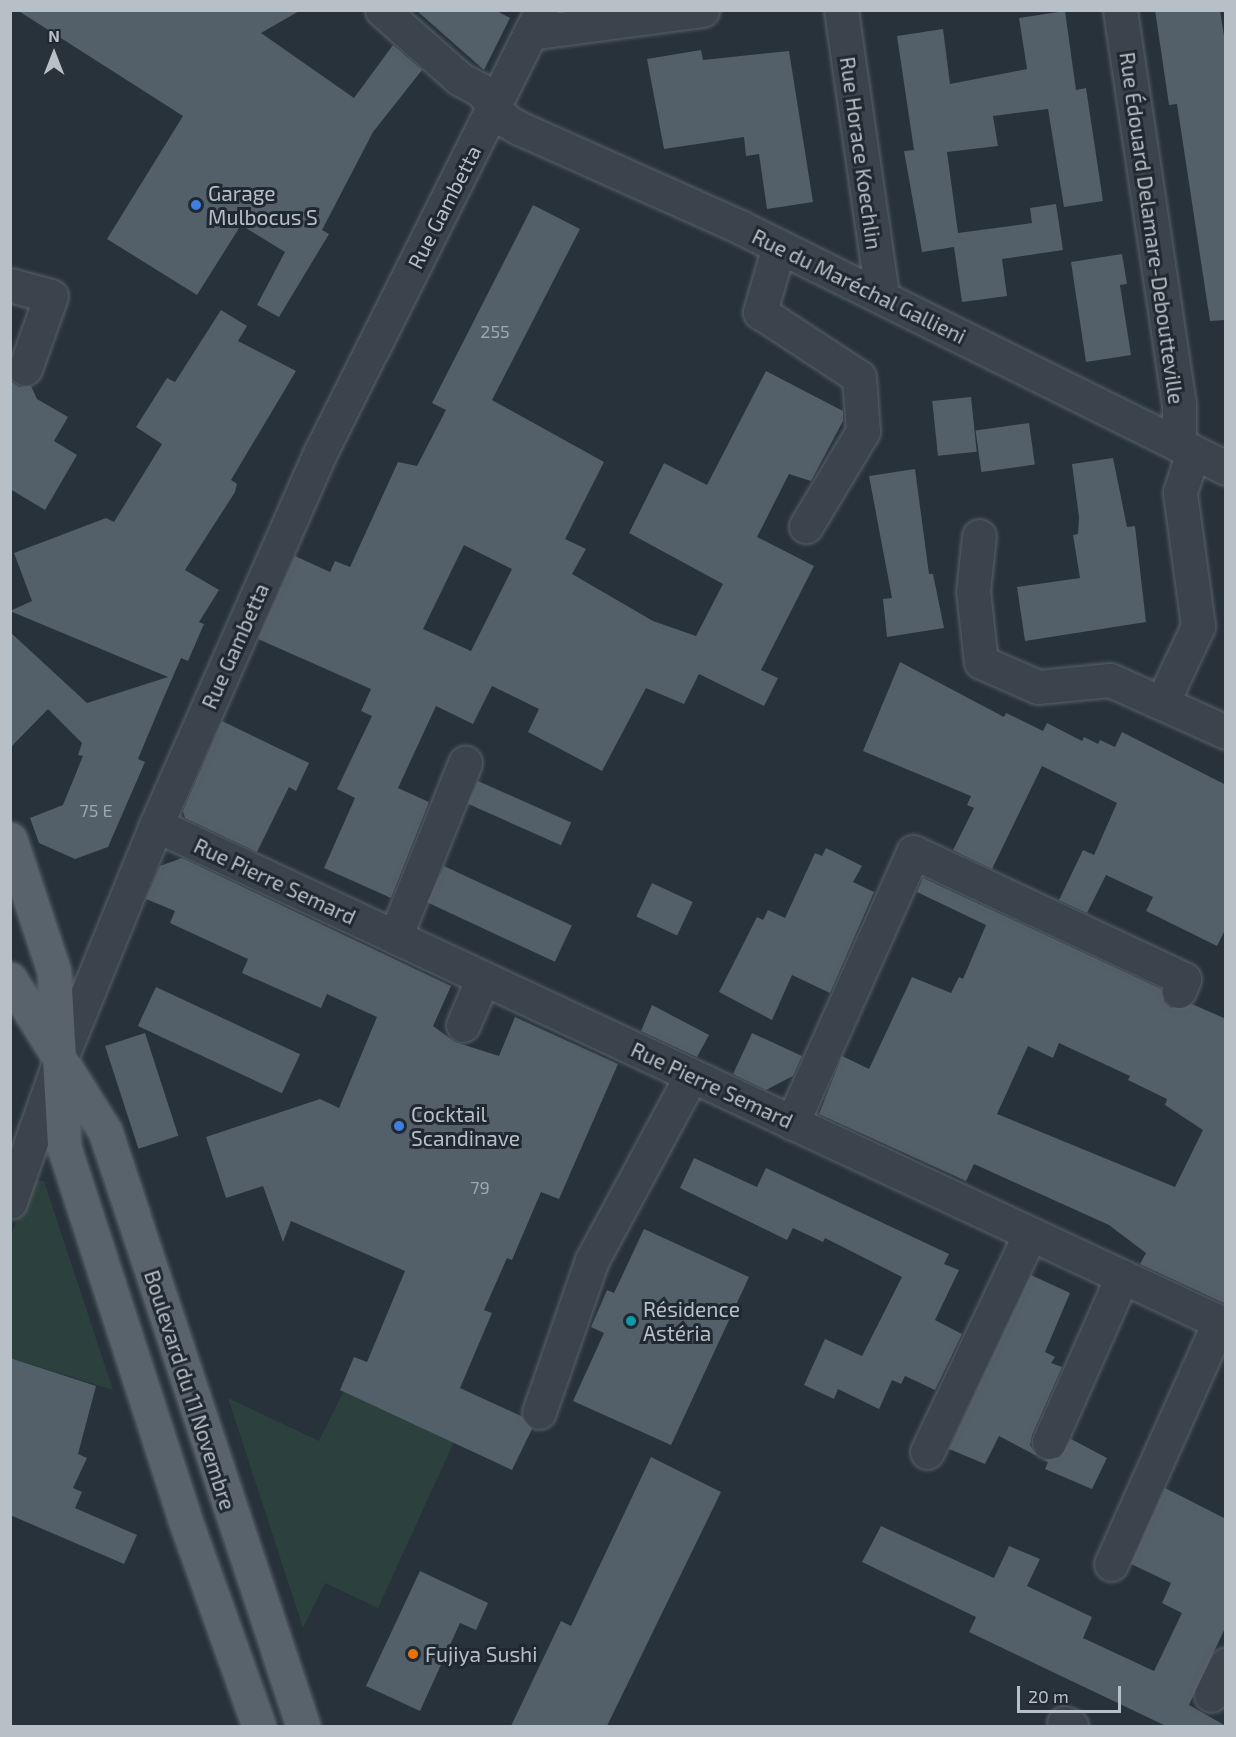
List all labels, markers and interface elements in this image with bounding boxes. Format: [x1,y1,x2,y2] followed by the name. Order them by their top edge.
[24,24,84,84] north arrow
[48,26,60,45] text: N
[1115,50,1189,406] street label: Rue Édouard Delamare-Deboutteville
[835,55,887,251] street label: Rue Horace Koechlin
[402,141,486,273] street label: Rue Gambetta
[208,180,318,230] place label: Garage Mulbocus S
[189,198,203,212] marker: Garage Mulbocus S
[748,223,970,349] street label: Rue du Maréchal Gallieni
[480,320,510,342] house number: 255
[196,579,274,713] street label: Rue Gambetta
[80,799,112,821] house number: 75 E
[190,832,360,930] street label: Rue Pierre Semard
[627,1036,797,1134] street label: Rue Pierre Semard
[411,1101,520,1151] place label: Cocktail Scandinave
[392,1119,406,1133] marker: Cocktail Scandinave
[470,1176,490,1198] house number: 79
[139,1267,241,1513] street label: Boulevard du 11 Novembre
[643,1296,740,1346] place label: Résidence Astéria
[624,1314,638,1328] marker: Résidence Astéria
[425,1641,537,1667] place label: Fujiya Sushi
[406,1647,420,1661] marker: Fujiya Sushi
[1020,1674,1124,1712] scale bar
[1028,1685,1069,1707] text: 20 m

